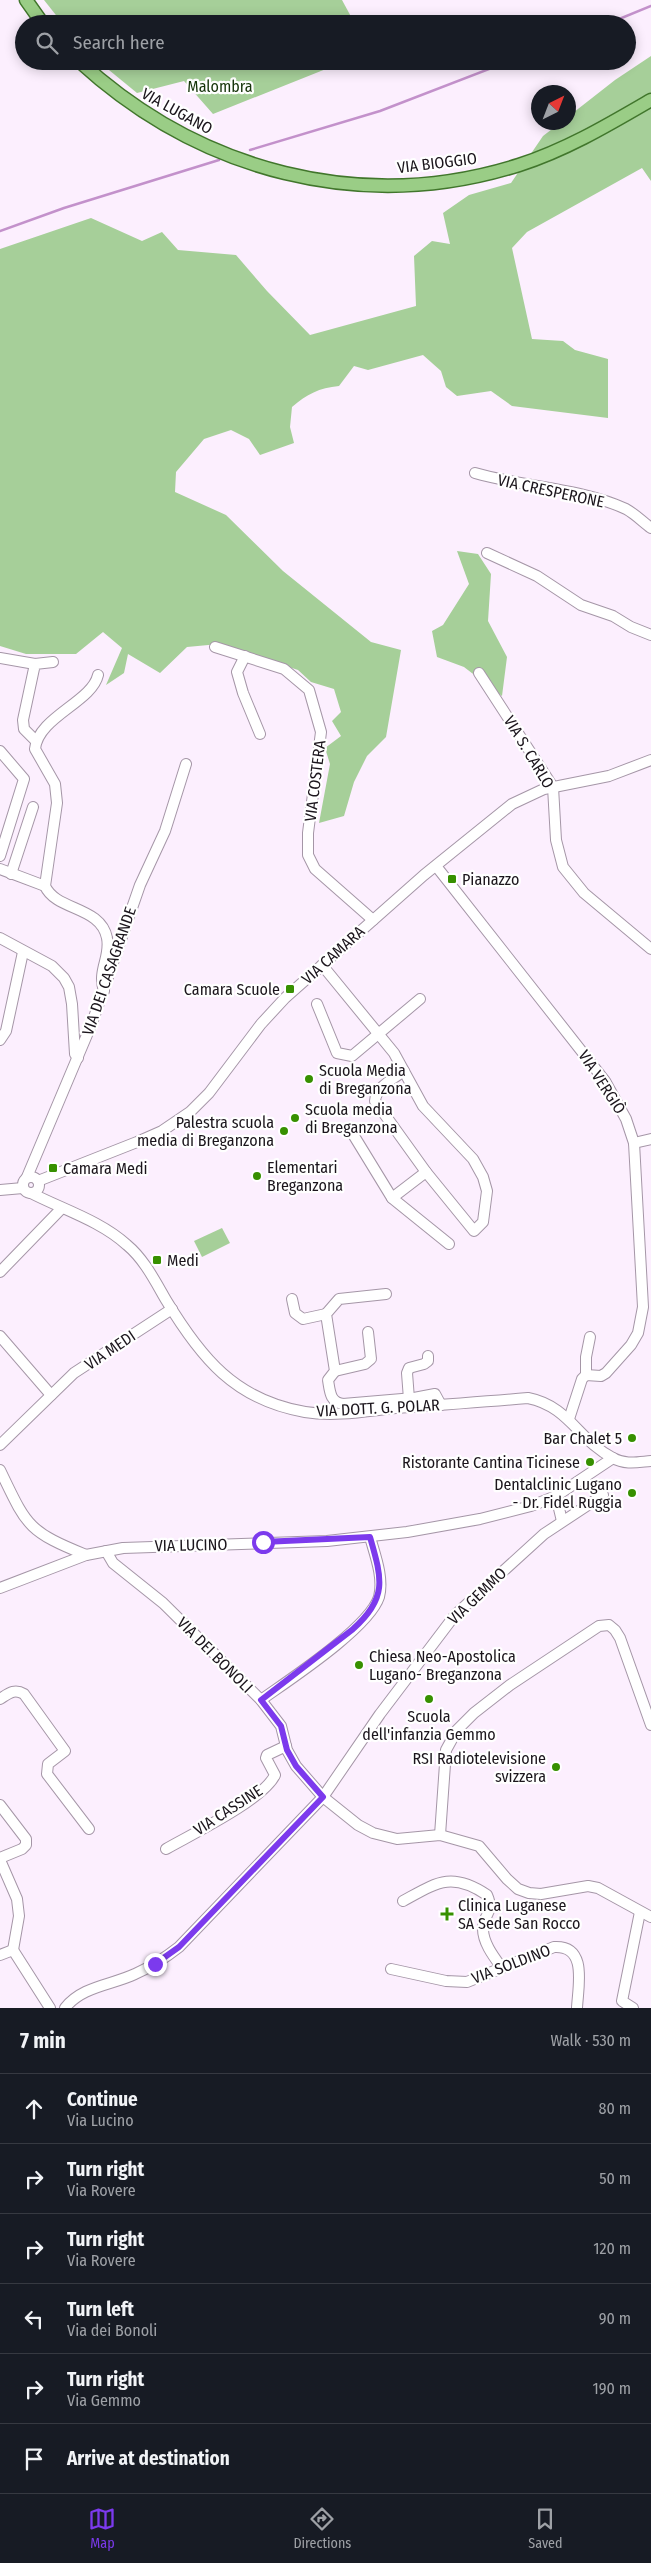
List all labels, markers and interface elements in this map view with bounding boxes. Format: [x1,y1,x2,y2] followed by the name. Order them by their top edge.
[15,15,636,70] search box
[33,29,61,57] icon: search
[73,31,165,54] text: Search here
[187,77,253,96] park label: Malombra
[138,84,216,138] street label: VIA LUGANO
[531,85,576,130] north arrow
[396,149,478,177] street label: VIA BIOGGIO
[496,470,606,512] street label: VIA CRESPERONE
[500,712,558,792] street label: VIA S. CARLO
[301,739,329,823] street label: VIA COSTERA
[462,870,519,889] place label: Pianazzo
[446,873,458,885] marker: Pianazzo
[78,904,140,1038] street label: VIA DEI CASAGRANDE
[298,921,369,988] street label: VIA CAMARA
[184,980,280,999] place label: Camara Scuole
[284,983,296,995] marker: Camara Scuole
[574,1047,630,1117] street label: VIA VERGIÒ
[319,1061,412,1098] place label: Scuola Media di Breganzona
[303,1073,315,1085] marker: Scuola Media di Breganzona
[305,1100,398,1137] place label: Scuola media di Breganzona
[289,1112,301,1124] marker: Scuola media di Breganzona
[137,1113,274,1150] place label: Palestra scuola media di Breganzona
[278,1125,290,1137] marker: Palestra scuola media di Breganzona
[267,1158,343,1195] place label: Elementari Breganzona
[63,1159,148,1178] place label: Camara Medi
[47,1162,59,1174] marker: Camara Medi
[251,1170,263,1182] marker: Elementari Breganzona
[167,1251,199,1270] place label: Medi
[151,1254,163,1266] marker: Medi
[81,1326,139,1374] street label: VIA MEDI
[316,1395,440,1421] street label: VIA DOTT. G. POLAR
[544,1429,622,1448] place label: Bar Chalet 5
[626,1432,638,1444] marker: Bar Chalet 5
[402,1453,580,1472] place label: Ristorante Cantina Ticinese
[584,1456,596,1468] marker: Ristorante Cantina Ticinese
[494,1475,622,1512] place label: Dentalclinic Lugano - Dr. Fidel Ruggia
[626,1487,638,1499] marker: Dentalclinic Lugano - Dr. Fidel Ruggia
[252,1531,275,1554] route start
[154,1535,228,1555] street label: VIA LUCINO
[444,1564,510,1628] street label: VIA GEMMO
[173,1613,257,1697] street label: VIA DEI BONOLI
[369,1647,516,1684] place label: Chiesa Neo-Apostolica Lugano- Breganzona
[353,1659,365,1671] marker: Chiesa Neo-Apostolica Lugano- Breganzona
[423,1693,435,1705] marker: Scuola dell'infanzia Gemmo
[362,1707,496,1744] place label: Scuola dell'infanzia Gemmo
[412,1749,546,1786] place label: RSI Radiotelevisione svizzera
[550,1761,562,1773] marker: RSI Radiotelevisione svizzera
[190,1781,266,1839] street label: VIA CASSINE
[458,1896,580,1933] place label: Clinica Luganese SA Sede San Rocco
[440,1907,454,1921] marker: Clinica Luganese SA Sede San Rocco
[469,1940,553,1988] street label: VIA SOLDINO
[144,1953,167,1976] route end
[20,2028,66,2054] text: 7 min
[550,2031,631,2050] text: Walk · 530 m
[67,2088,138,2111] text: Continue
[20,2095,48,2123] icon: ahead
[599,2099,631,2118] text: 80 m
[67,2111,134,2130] text: Via Lucino
[67,2158,144,2181] text: Turn right
[20,2165,48,2193] icon: right
[599,2169,631,2188] text: 50 m
[67,2181,136,2200] text: Via Rovere
[67,2228,144,2251] text: Turn right
[20,2235,48,2263] icon: right
[593,2239,631,2258] text: 120 m
[67,2251,136,2270] text: Via Rovere
[67,2298,134,2321] text: Turn left
[20,2305,48,2333] icon: left
[599,2309,631,2328] text: 90 m
[67,2321,157,2340] text: Via dei Bonoli
[67,2368,144,2391] text: Turn right
[20,2375,48,2403] icon: right
[593,2379,631,2398] text: 190 m
[67,2391,141,2410] text: Via Gemmo
[20,2445,48,2473] icon: arrive
[67,2447,230,2470] text: Arrive at destination
[88,2505,116,2552] tab: Map
[293,2505,351,2552] tab: Directions
[528,2505,563,2552] tab: Saved

